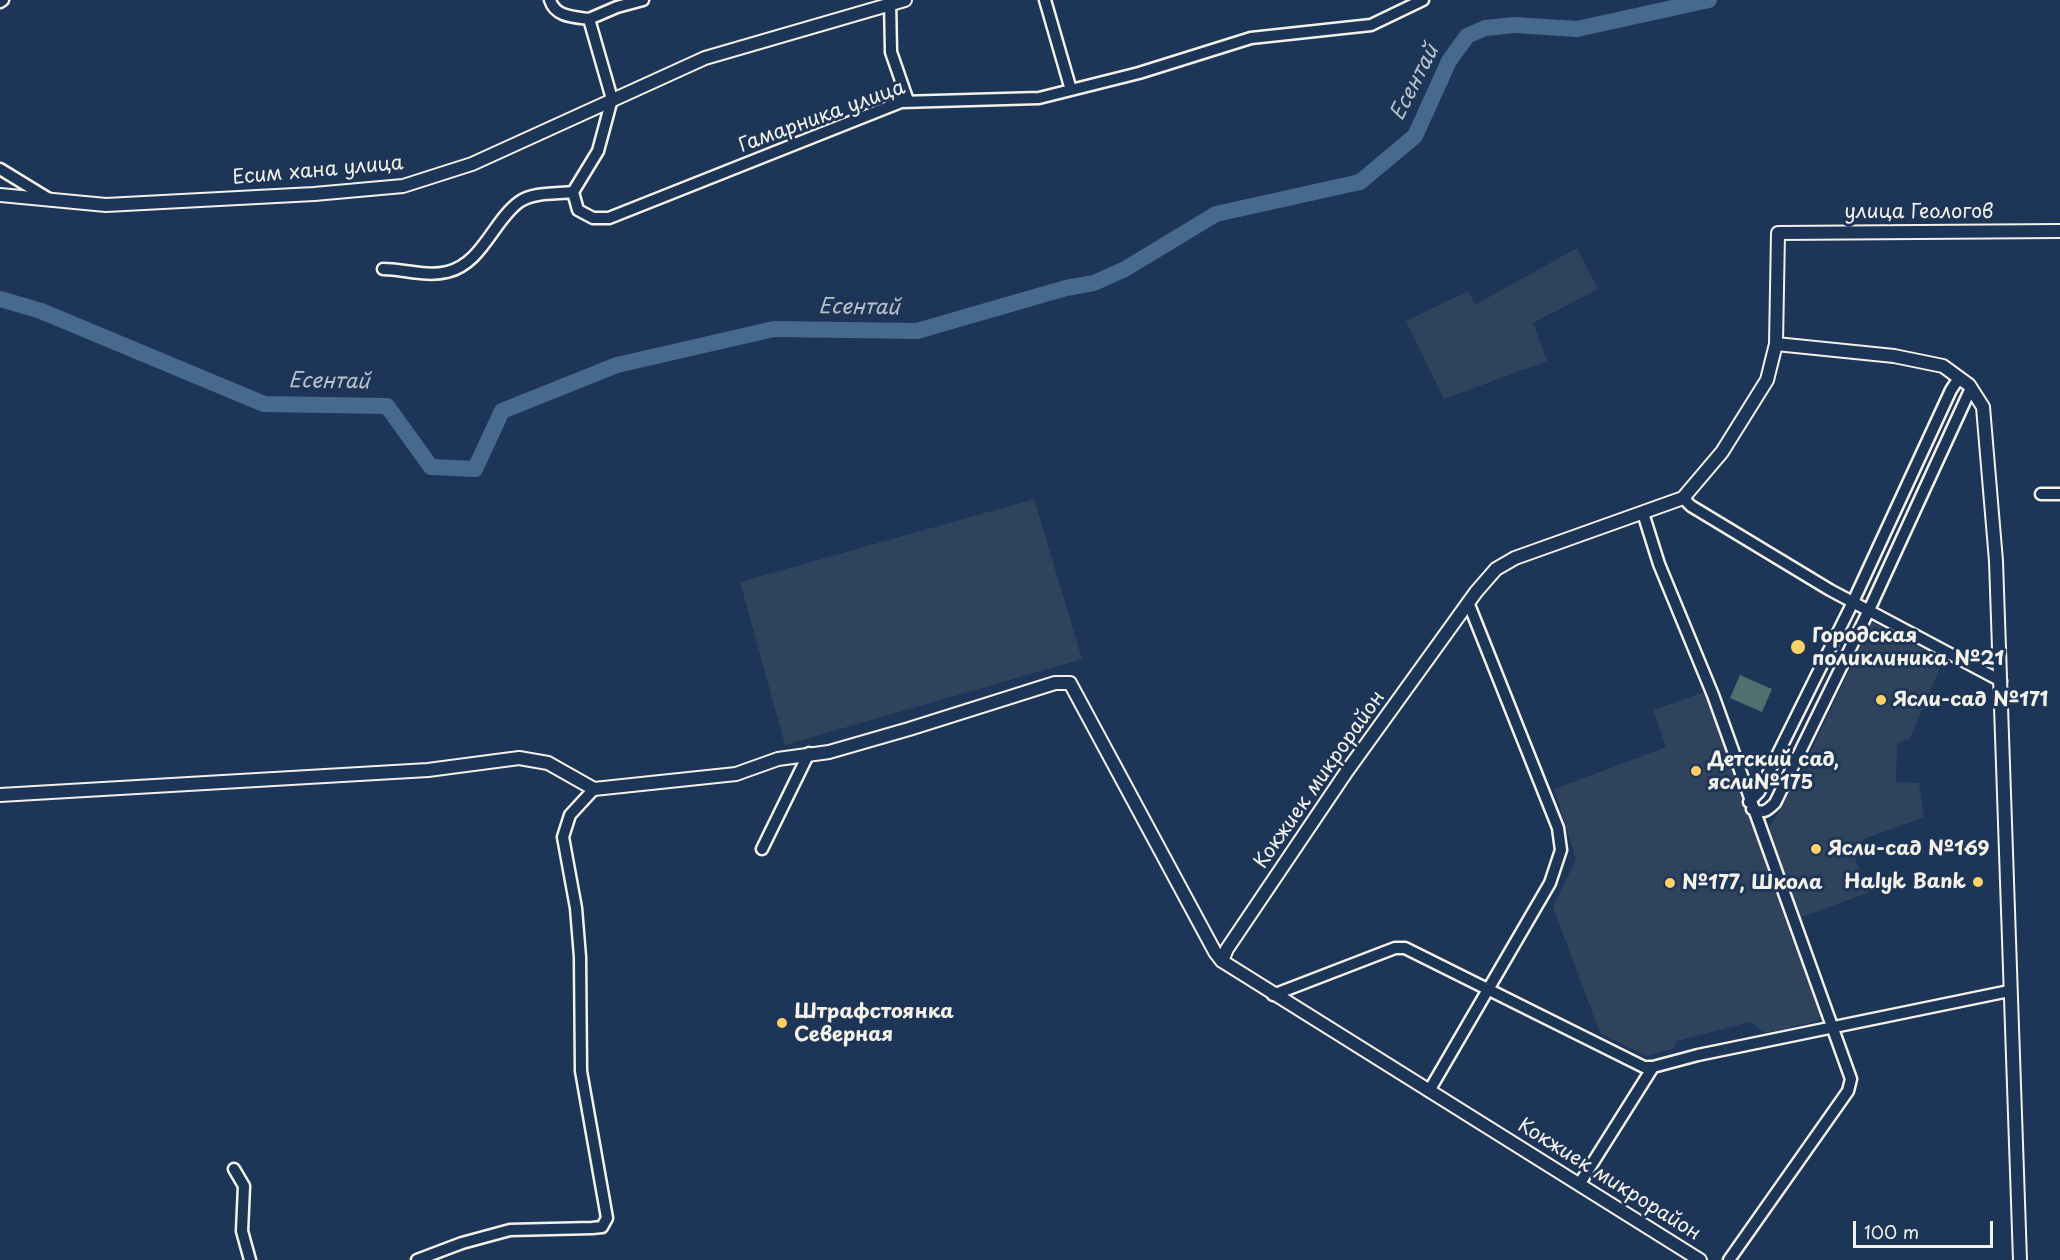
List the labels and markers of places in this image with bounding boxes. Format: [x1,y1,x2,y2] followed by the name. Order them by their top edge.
[1812,624,2004,671] place label: Городская поликлиника №21
[1789,638,1807,656] marker: Городская поликлиника №21
[1893,688,2048,712] place label: Ясли-сад №171
[1874,693,1888,707] marker: Ясли-сад №171
[1708,748,1839,795] place label: Детский сад, ясли№175
[1689,764,1703,778] marker: Детский сад, ясли№175
[1828,837,1989,861] place label: Ясли-сад №169
[1809,842,1823,856] marker: Ясли-сад №169
[1844,870,1966,894] place label: Halyk Bank
[1682,871,1822,895] place label: №177, Школа
[1971,875,1985,889] marker: Halyk Bank
[1663,876,1677,890] marker: №177, Школа
[794,1000,954,1047] place label: Штрафстоянка Северная
[775,1016,789,1030] marker: Штрафстоянка Северная

